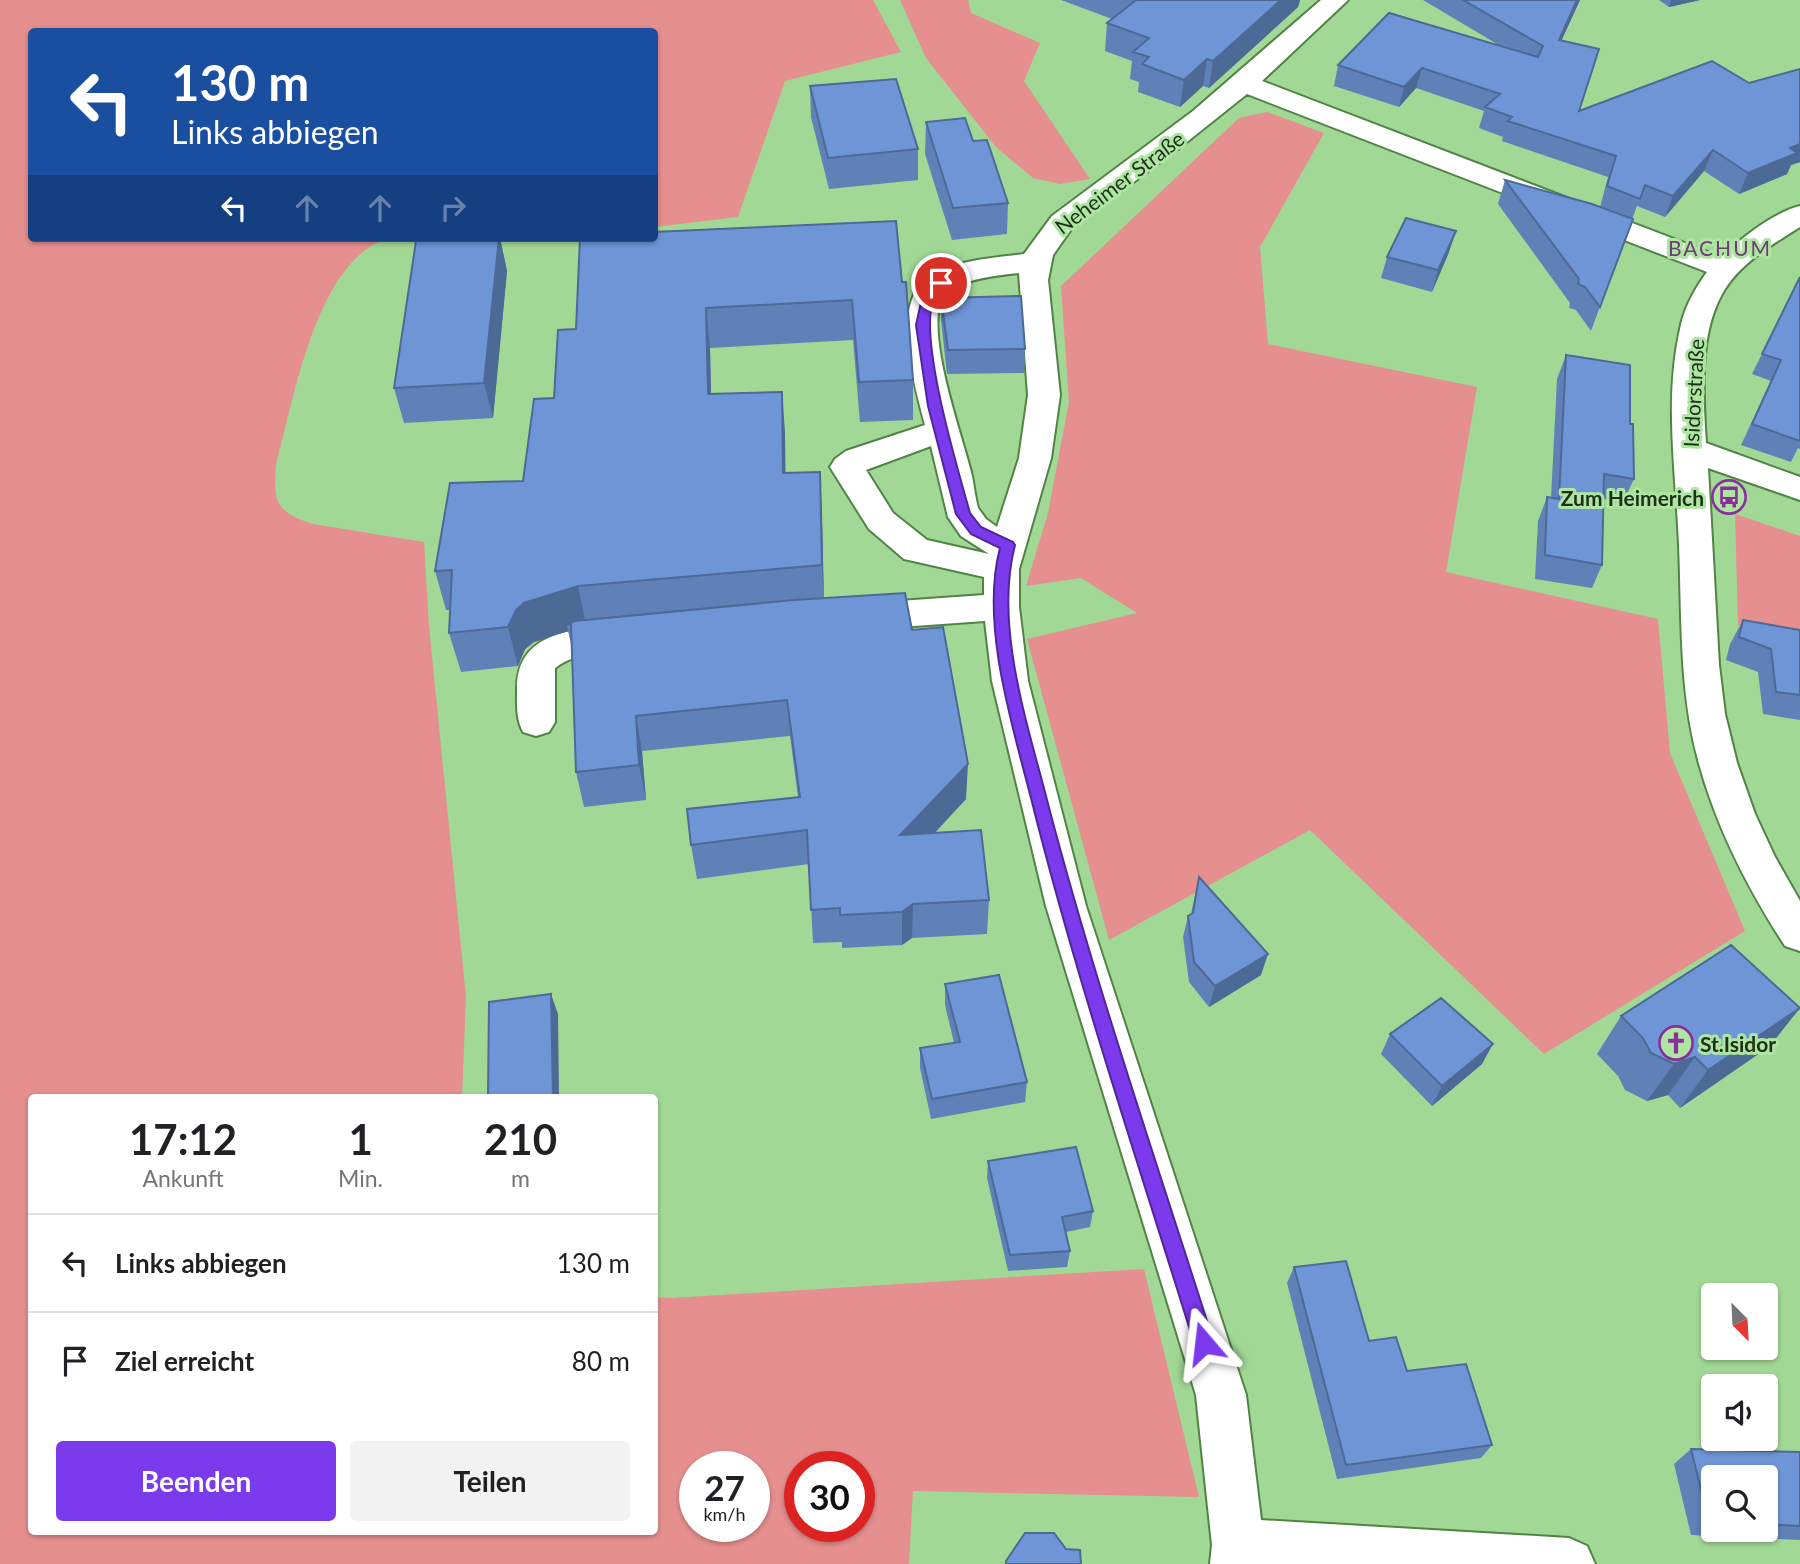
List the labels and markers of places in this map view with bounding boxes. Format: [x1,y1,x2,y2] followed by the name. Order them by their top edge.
[911,253,971,313] pin
[1710,478,1748,516] bus stop icon: Zum Heimerich
[1561,485,1704,510] place label: Zum Heimerich
[1657,1024,1695,1062] church icon: St.Isidor
[1700,1031,1776,1056] place label: St.Isidor

